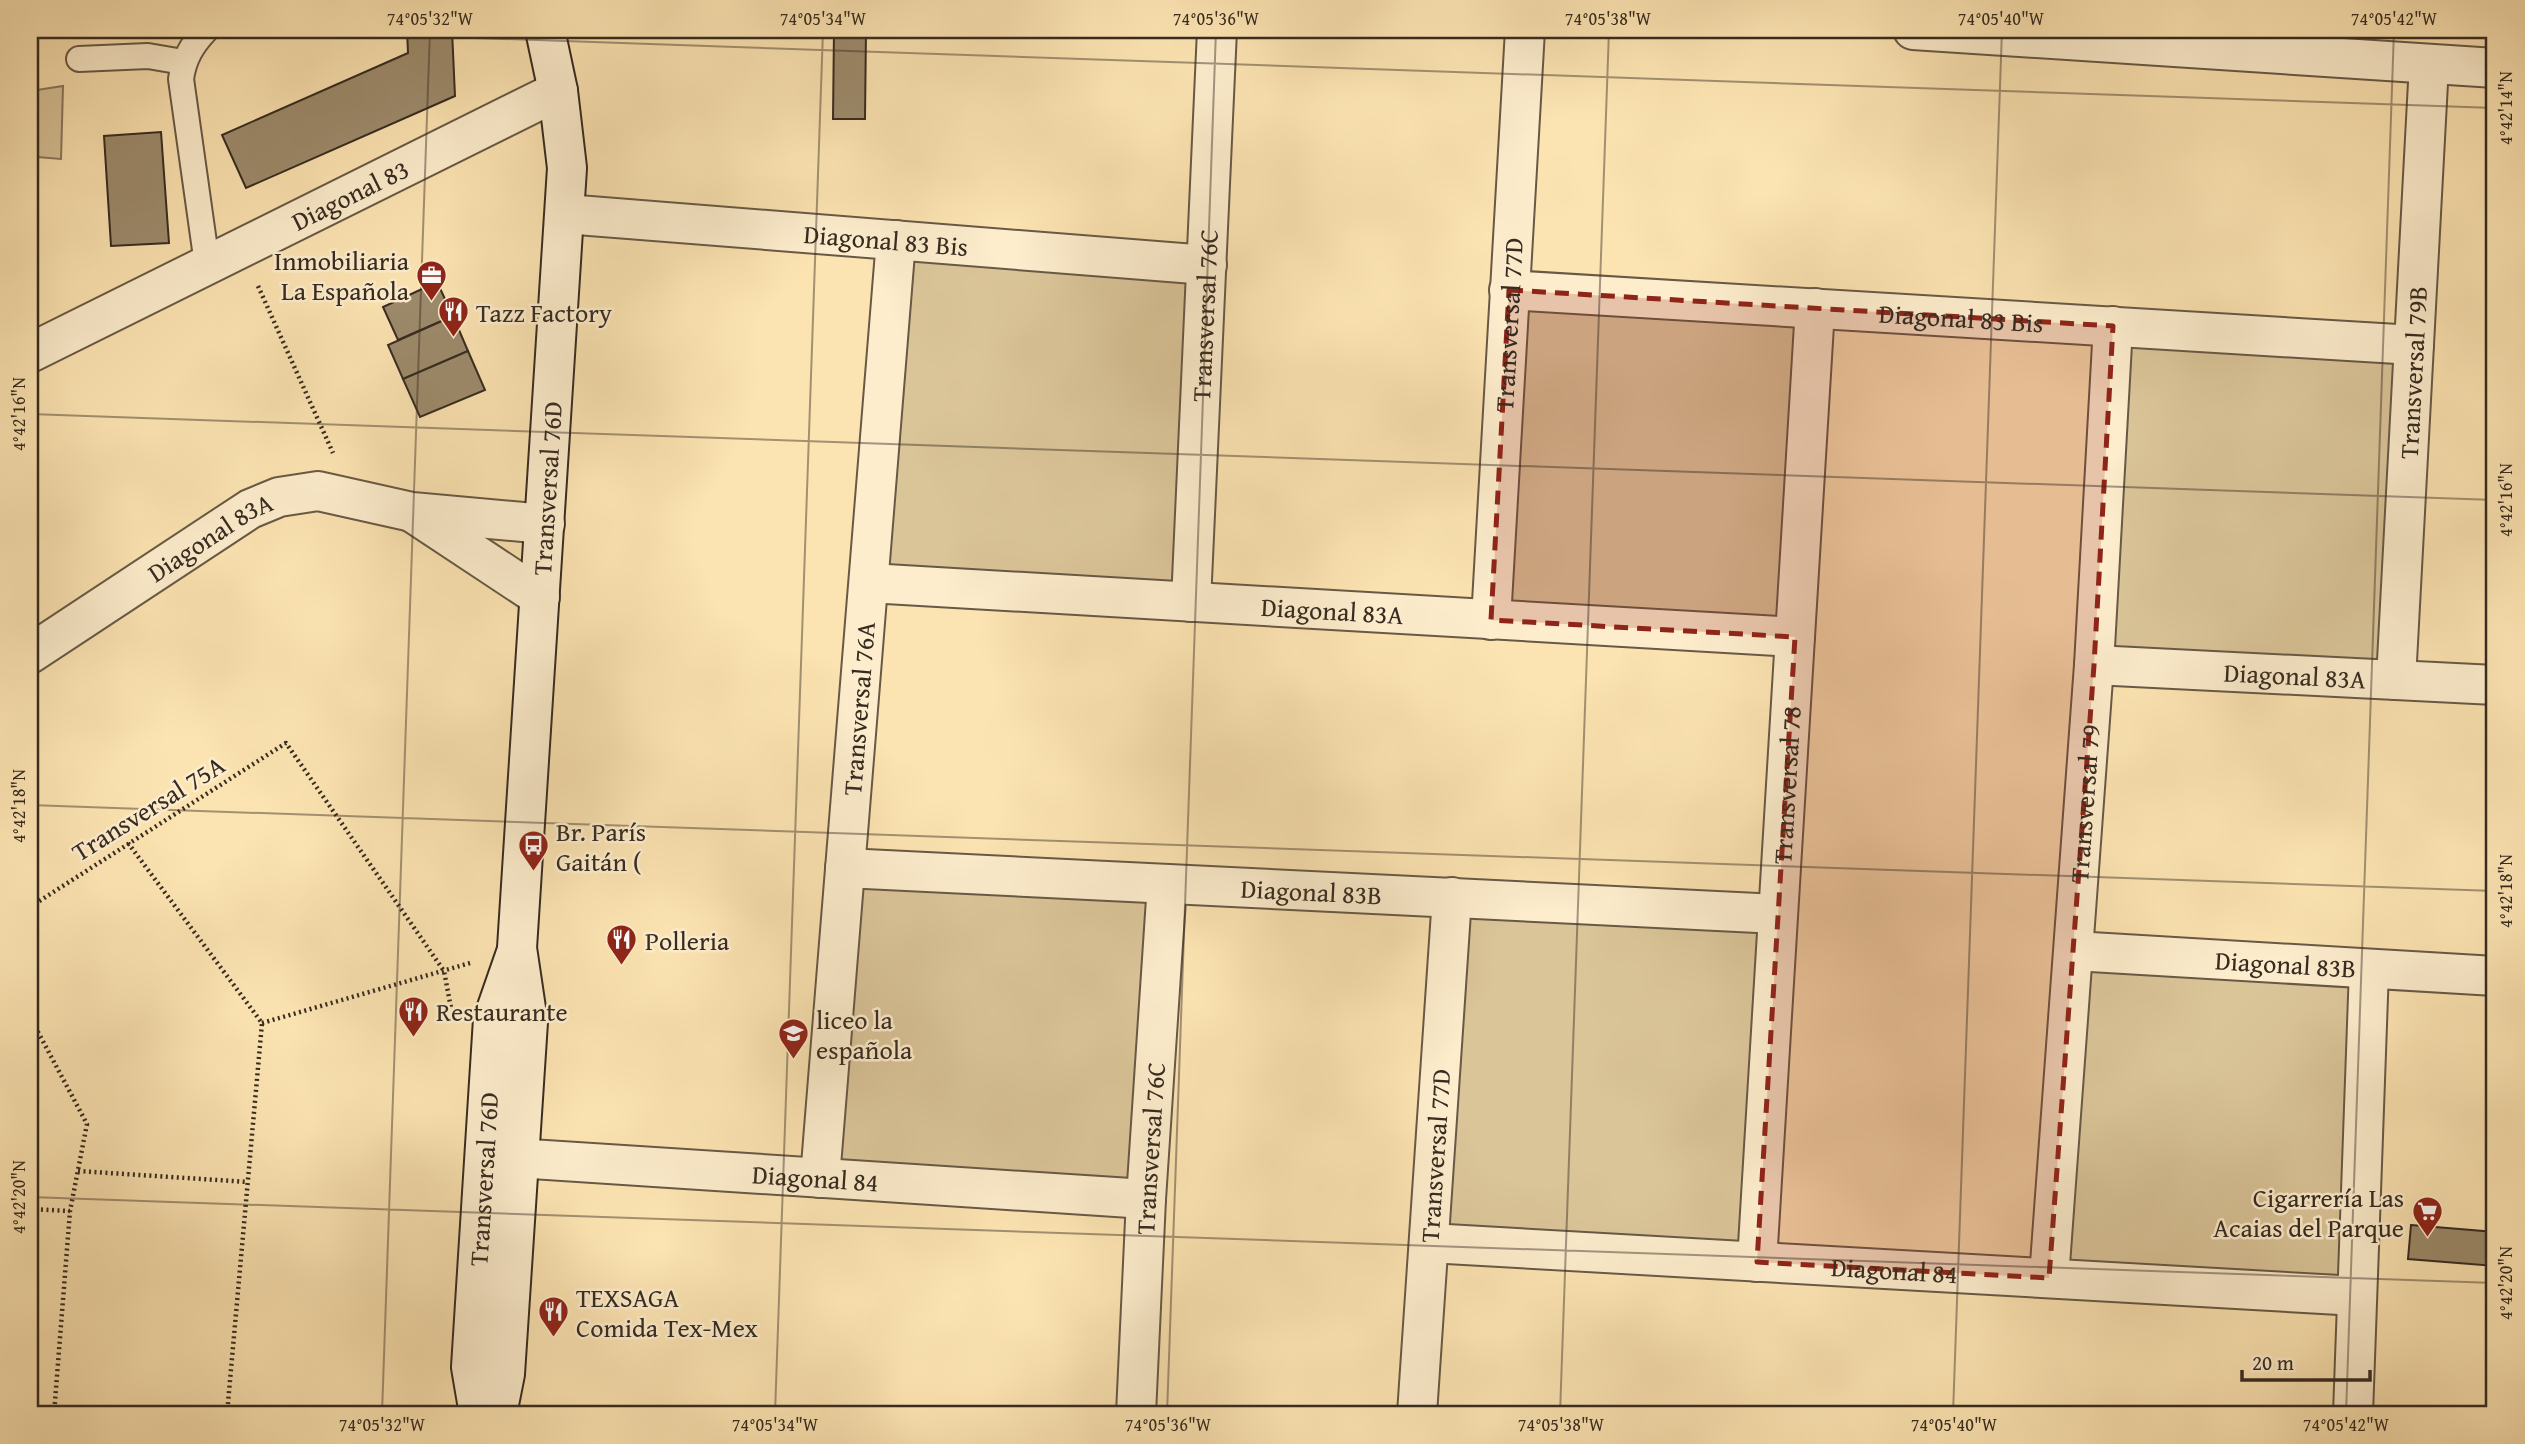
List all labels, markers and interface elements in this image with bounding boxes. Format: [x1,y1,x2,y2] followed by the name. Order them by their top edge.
[387,5,474,32] text: 74°05'32"W
[780,5,867,32] text: 74°05'34"W
[1173,5,1260,32] text: 74°05'36"W
[1565,5,1652,32] text: 74°05'38"W
[1958,5,2045,32] text: 74°05'40"W
[2351,5,2438,32] text: 74°05'42"W
[2492,71,2519,145] text: 4°42'14"N
[284,149,415,240] street label: Diagonal 83
[802,214,970,265] street label: Diagonal 83 Bis
[1181,228,1227,402] street label: Transversal 76C
[1484,236,1533,412] street label: Transversal 77D
[274,241,410,310] place label: Inmobiliaria La Española
[415,258,449,302] office icon: Inmobiliaria La Española
[2388,285,2437,460] street label: Transversal 79B
[476,293,612,332] place label: Tazz Factory
[1878,293,2045,342] street label: Diagonal 83 Bis
[436,295,470,339] restaurant icon: Tazz Factory
[5,377,32,451] text: 4°42'16"N
[521,400,571,576] street label: Transversal 76D
[2492,463,2519,537] text: 4°42'16"N
[139,482,279,591] street label: Diagonal 83A
[1260,586,1405,634] street label: Diagonal 83A
[832,620,885,797] street label: Transversal 76A
[2223,652,2367,698] street label: Diagonal 83A
[1762,705,1810,865] street label: Transversal 78
[2059,723,2109,884] street label: Transversal 79
[64,745,232,871] street label: Transversal 75A
[5,769,32,843] text: 4°42'18"N
[556,812,646,881] place label: Br. París Gaitán (
[516,829,550,873] bus stop icon: Br. París Gaitán (
[2492,854,2519,928] text: 4°42'18"N
[1240,868,1383,914] street label: Diagonal 83B
[645,921,730,960] place label: Polleria
[605,923,639,967] restaurant icon: Polleria
[2214,940,2357,987] street label: Diagonal 83B
[436,992,568,1031] place label: Restaurante
[396,994,430,1038] restaurant icon: Restaurante
[816,1000,913,1069] place label: liceo la española
[776,1017,810,1061] school or university icon: liceo la española
[1125,1061,1175,1235] street label: Transversal 76C
[1409,1067,1460,1244] street label: Transversal 77D
[458,1091,508,1267] street label: Transversal 76D
[751,1154,880,1201] street label: Diagonal 84
[5,1160,32,1234] text: 4°42'20"N
[2213,1178,2404,1247] place label: Cigarrería Las Acaias del Parque
[2410,1195,2444,1239] supermarket icon: Cigarrería Las Acaias del Parque
[1830,1246,1959,1293] street label: Diagonal 84
[2492,1246,2519,1320] text: 4°42'20"N
[576,1278,758,1347] place label: TEXSAGA Comida Tex-Mex
[536,1295,570,1339] restaurant icon: TEXSAGA Comida Tex-Mex
[2242,1339,2369,1383] scale bar
[2252,1347,2294,1378] text: 20 m
[339,1411,426,1438] text: 74°05'32"W
[732,1411,819,1438] text: 74°05'34"W
[1125,1411,1212,1438] text: 74°05'36"W
[1518,1411,1605,1438] text: 74°05'38"W
[1911,1411,1998,1438] text: 74°05'40"W
[2303,1411,2390,1438] text: 74°05'42"W

